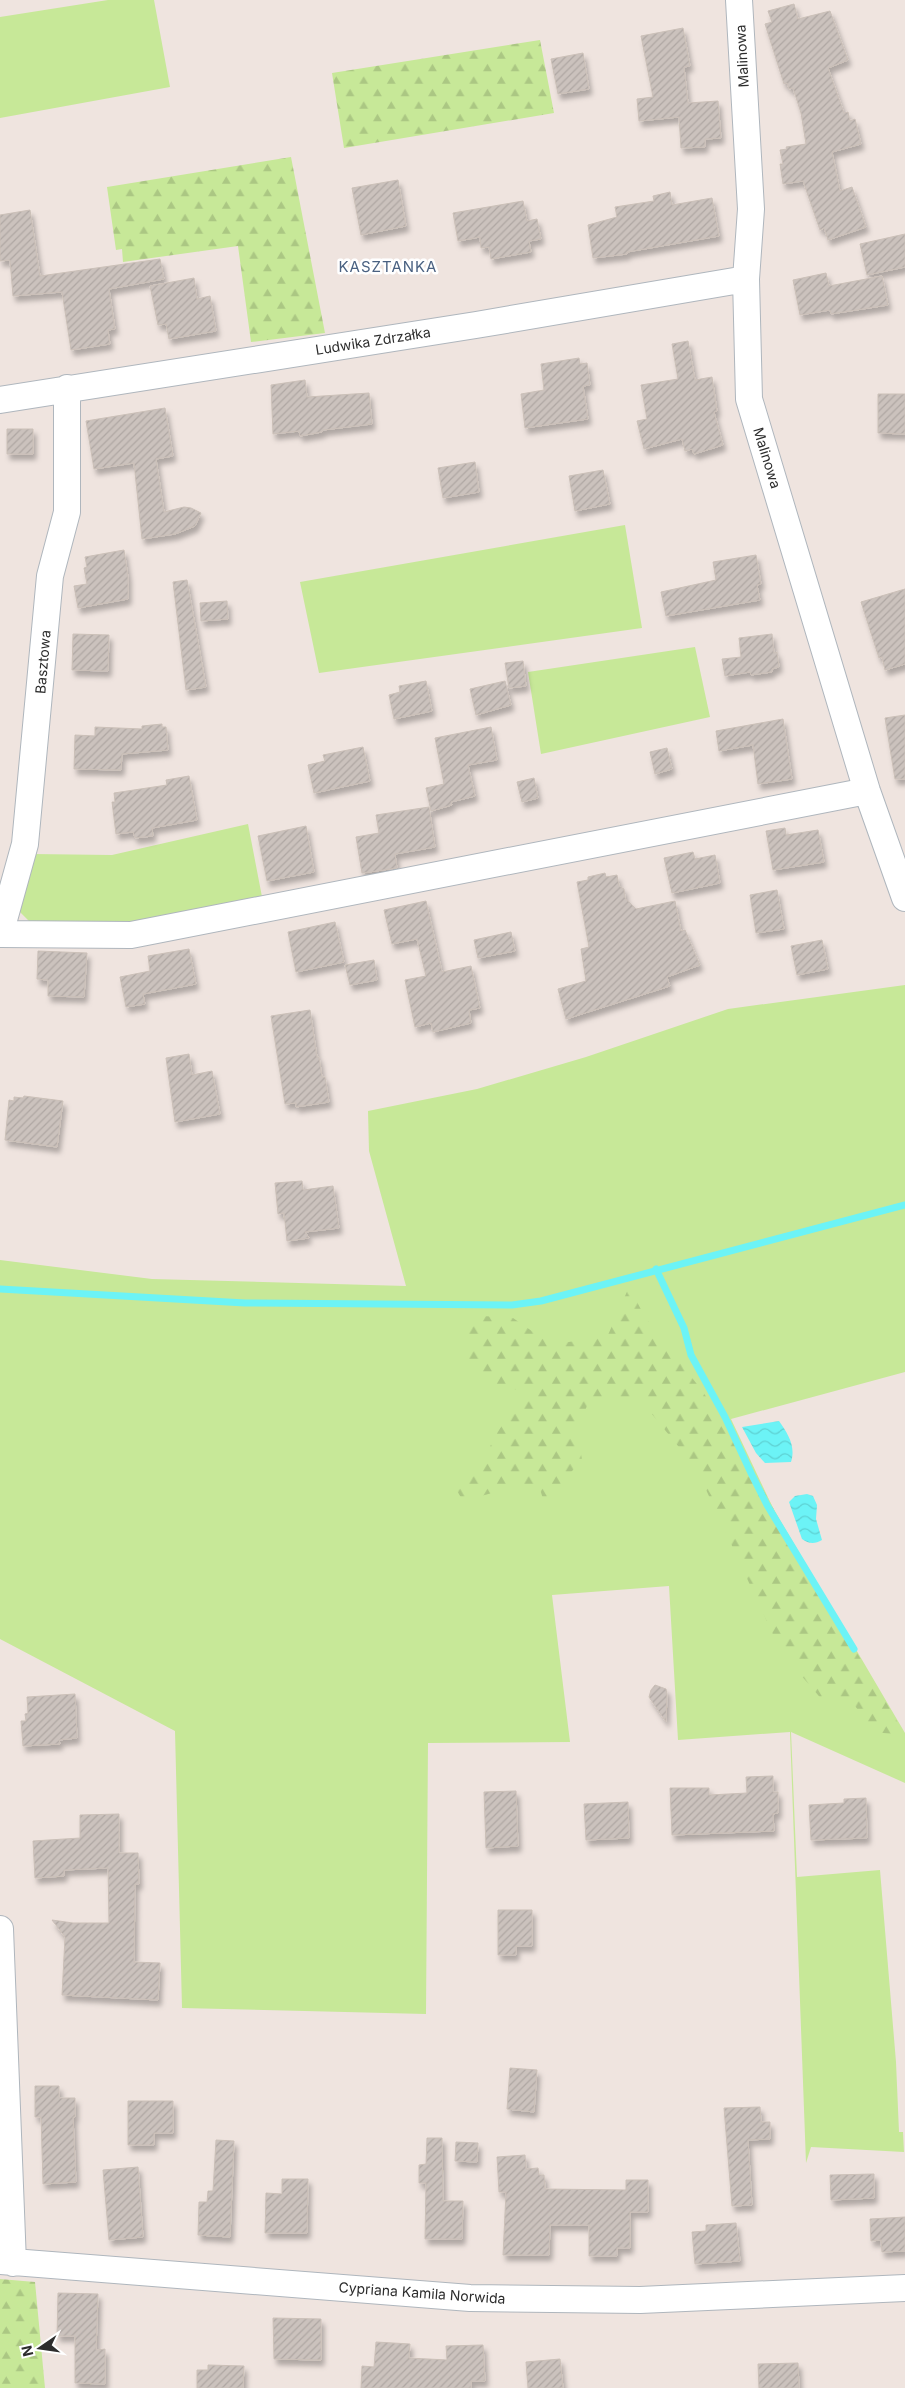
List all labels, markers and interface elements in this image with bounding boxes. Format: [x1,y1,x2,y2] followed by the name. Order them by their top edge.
[731,24,752,88] street label: Malinowa
[339,257,437,276] district label: KASZTANKA
[314,323,432,358] street label: Ludwika Zdrzałka
[750,425,785,490] street label: Malinowa
[31,629,54,695] street label: Basztowa
[338,2278,506,2307] street label: Cypriana Kamila Norwida
[15,2323,65,2373] north arrow
[17,2344,36,2358] text: N

